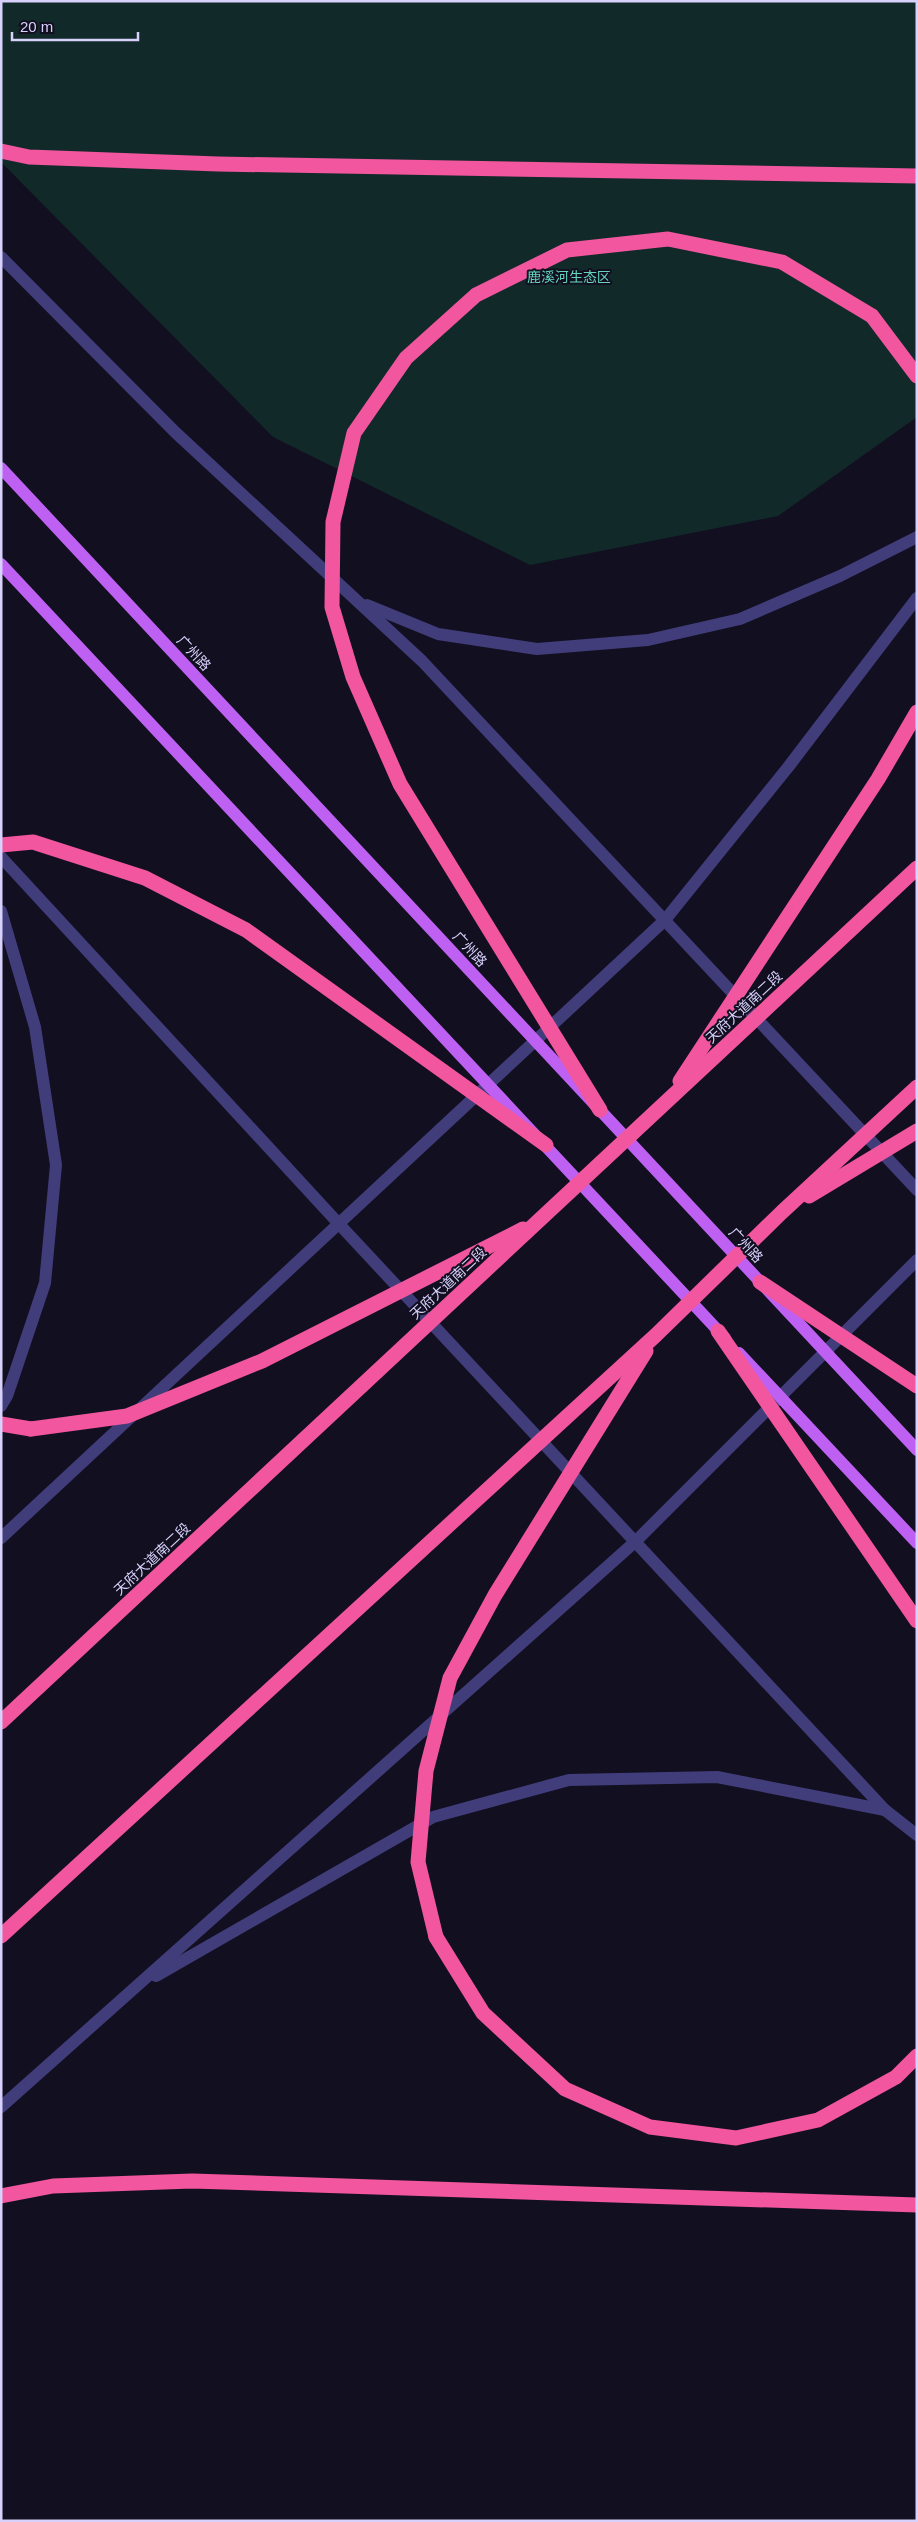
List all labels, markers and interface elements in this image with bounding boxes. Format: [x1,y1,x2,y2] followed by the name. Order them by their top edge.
[12,10,139,42] scale bar
[20,18,53,35] text: 20 m
[527,269,611,285] park label: 鹿溪河生态区
[174,632,214,674] street label: 广州路
[450,928,490,970] street label: 广州路
[703,968,785,1046] street label: 天府大道南二段
[726,1224,766,1266] street label: 广州路
[407,1244,489,1322] street label: 天府大道南二段
[111,1520,193,1598] street label: 天府大道南二段

